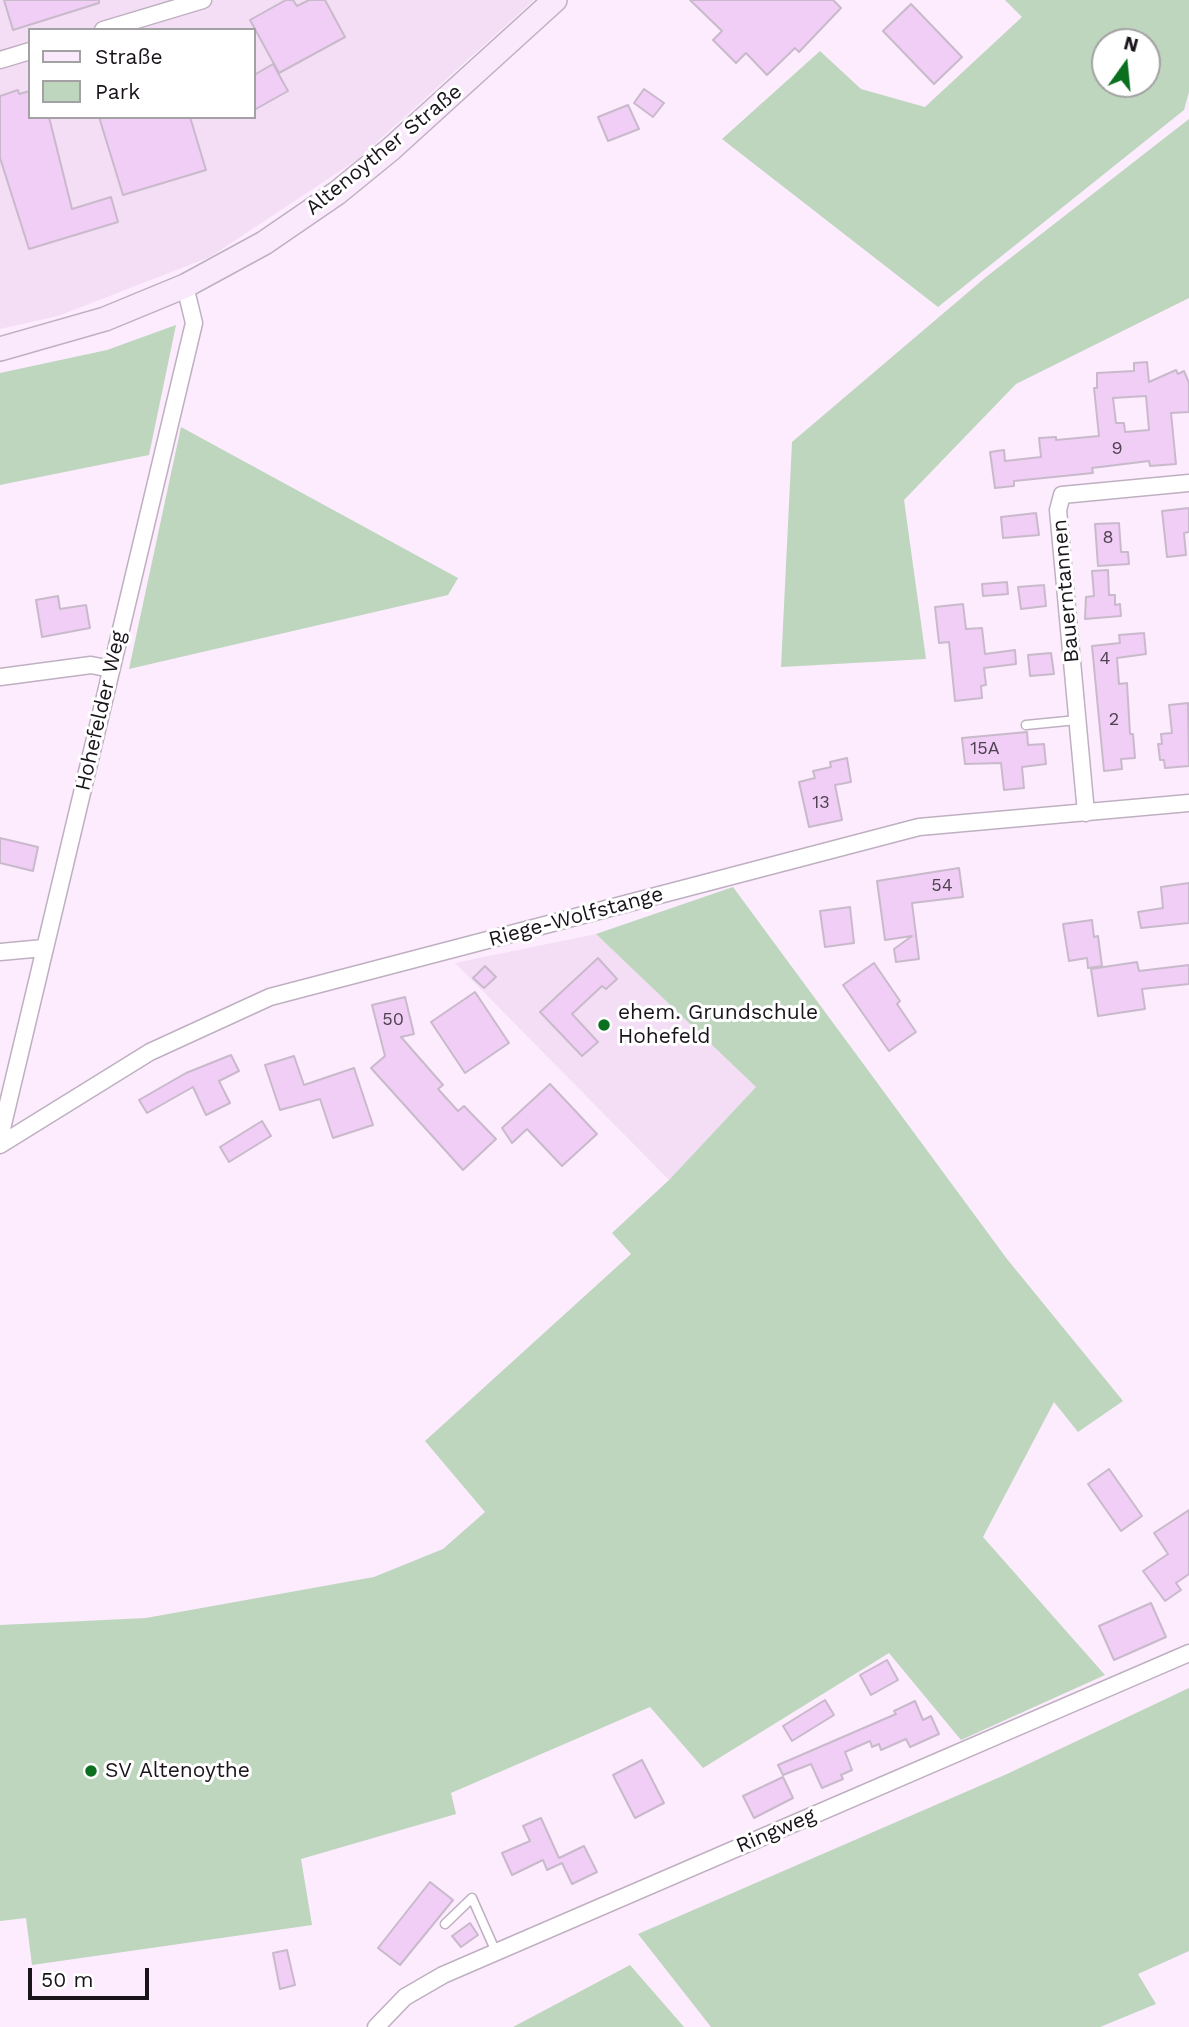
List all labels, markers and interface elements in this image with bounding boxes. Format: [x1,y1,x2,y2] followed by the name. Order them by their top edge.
[28,28,256,119] legend
[1091,28,1161,98] north arrow
[1121,31,1141,57] text: N
[95,44,163,69] text: Straße
[95,79,140,104] text: Park
[301,79,467,221] street label: Altenoyther Straße
[1111,438,1123,460] house number: 9
[1047,518,1085,664] street label: Bauerntannen
[1102,527,1114,549] house number: 8
[70,629,132,793] street label: Hohefelder Weg
[1100,648,1110,670] house number: 4
[1109,709,1119,731] house number: 2
[970,738,1000,760] house number: 15A
[812,792,830,814] house number: 13
[931,875,953,897] house number: 54
[486,882,666,952] street label: Riege-Wolfstange
[618,1000,818,1050] place label: ehem. Grundschule Hohefeld
[382,1009,404,1031] house number: 50
[596,1017,612,1033] marker: ehem. Grundschule Hohefeld
[105,1758,250,1784] place label: SV Altenoythe
[83,1763,99,1779] marker: SV Altenoythe
[732,1803,820,1859] street label: Ringweg
[32,1954,152,1998] scale bar
[41,1967,93,1992] text: 50 m

